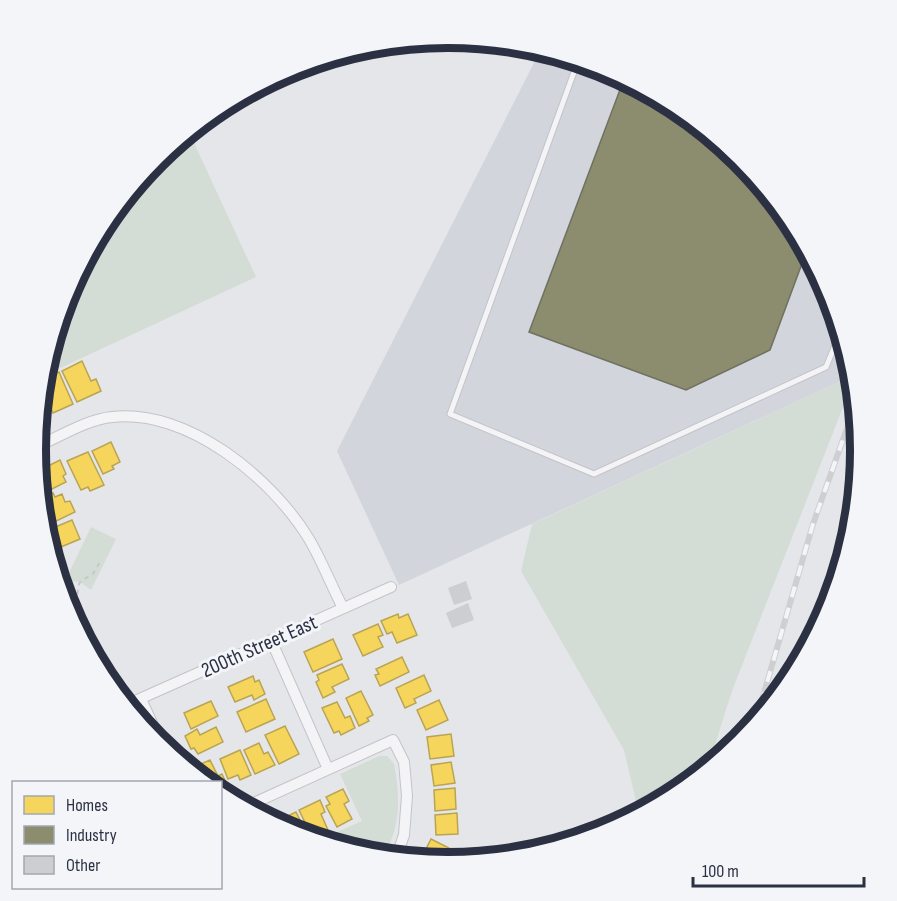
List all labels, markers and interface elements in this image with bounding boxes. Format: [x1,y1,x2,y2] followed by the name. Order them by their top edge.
[197,610,321,683] street label: 200th Street East
[12,781,222,889] legend
[66,795,108,816] text: Homes
[66,825,117,846] text: Industry
[693,850,864,888] scale bar
[66,855,100,876] text: Other
[702,861,739,882] text: 100 m

